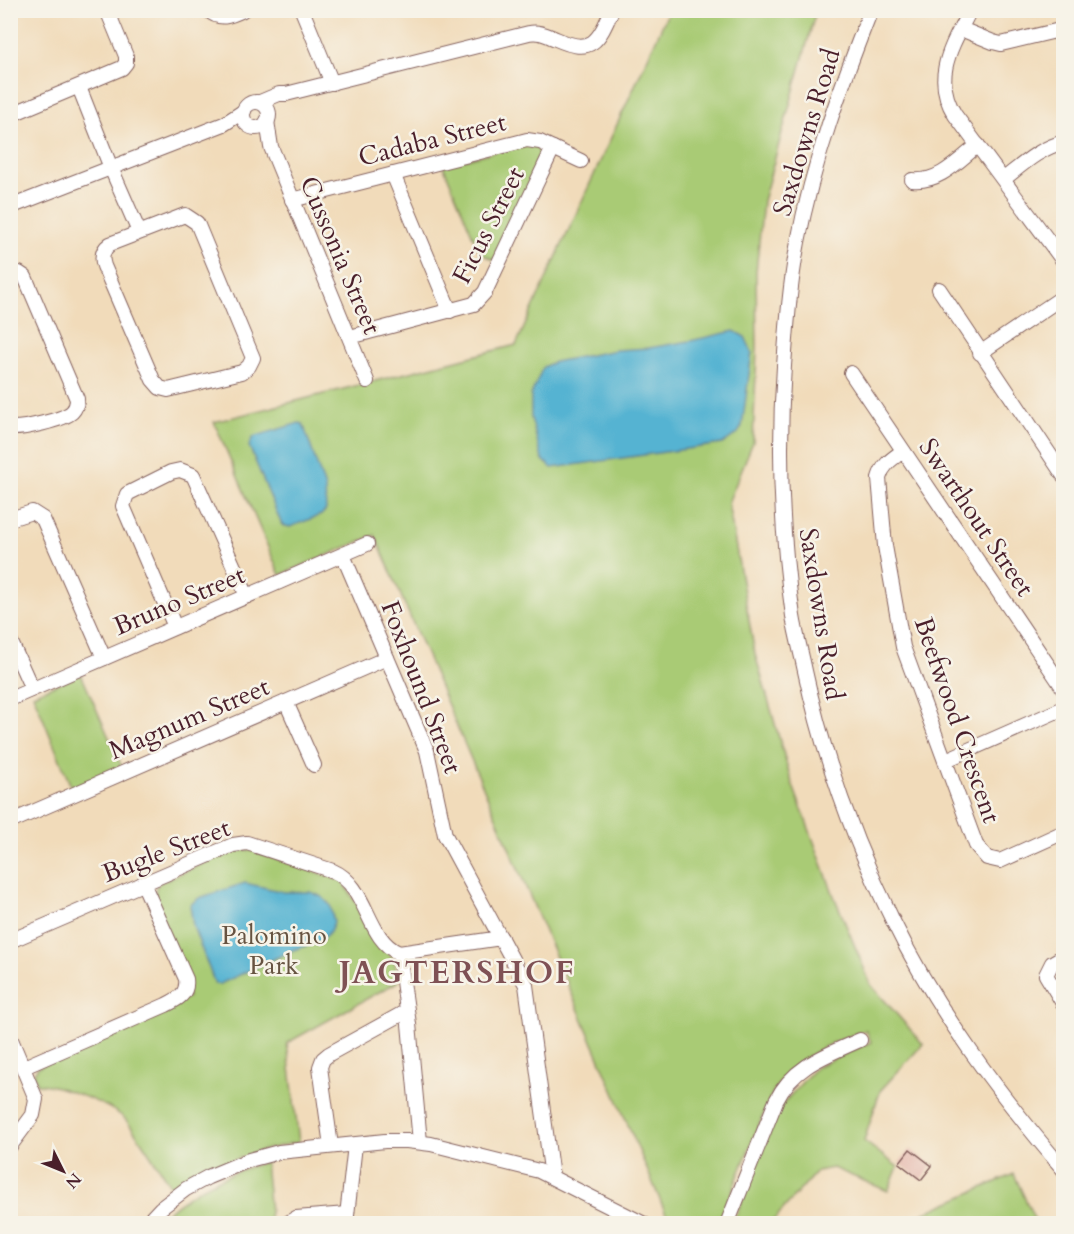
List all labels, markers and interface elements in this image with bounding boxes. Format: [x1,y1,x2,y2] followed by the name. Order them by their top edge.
[764,44,849,220] street label: Saxdowns Road
[355,104,510,175] street label: Cadaba Street
[444,161,533,290] street label: Ficus Street
[292,171,390,340] street label: Cussonia Street
[911,432,1042,603] street label: Swarthout Street
[791,526,852,703] street label: Saxdowns Road
[108,557,250,644] street label: Bruno Street
[372,596,471,779] street label: Foxhound Street
[906,613,1009,828] street label: Beefwood Crescent
[104,669,275,768] street label: Magnum Street
[97,810,235,891] street label: Bugle Street
[221,918,327,983] park label: Palomino Park
[335,951,575,995] district label: JAGTERSHOF
[33,1141,93,1201] north arrow
[60,1168,86,1193] text: N

